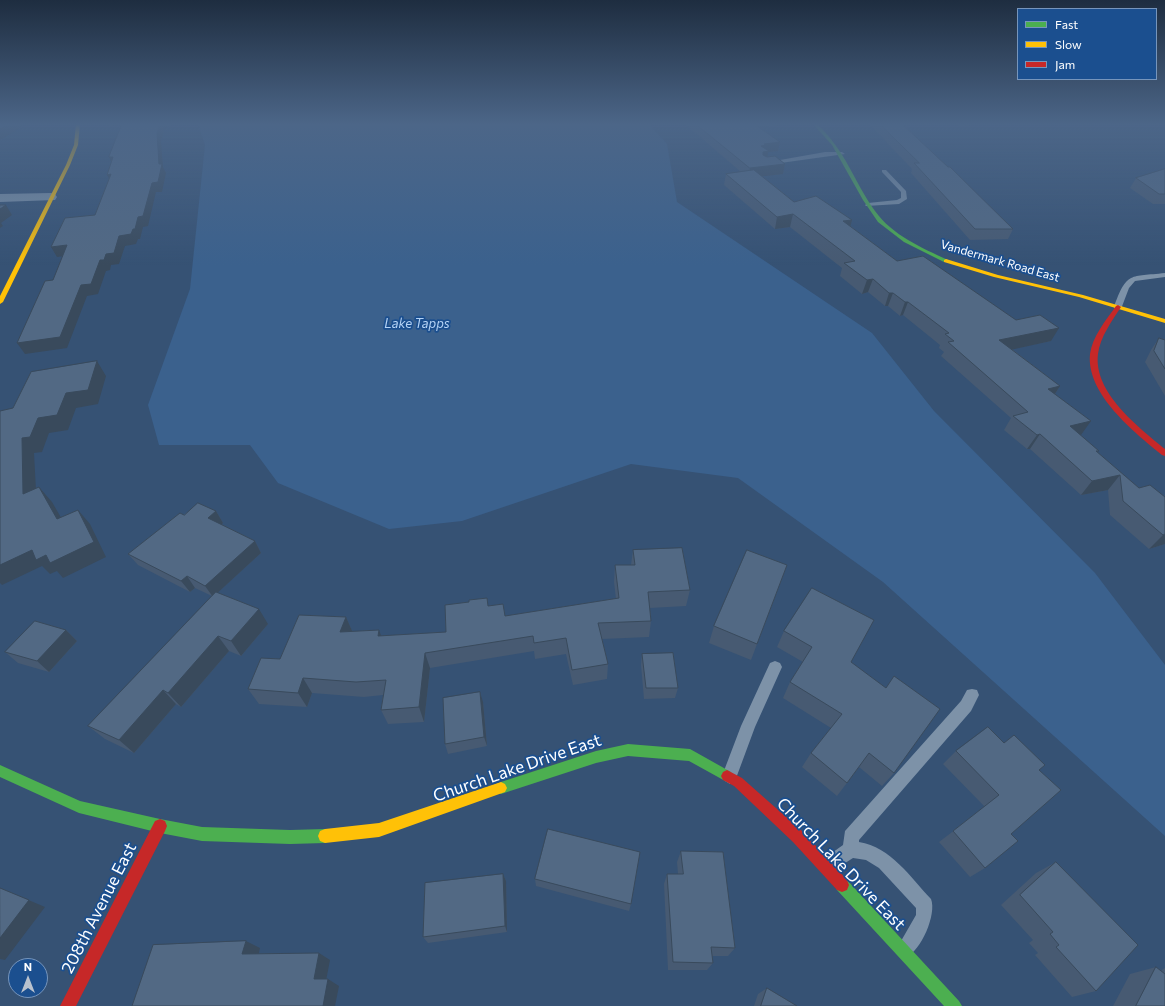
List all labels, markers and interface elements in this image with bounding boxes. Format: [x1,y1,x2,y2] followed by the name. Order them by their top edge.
[1017,8,1157,80] legend
[1055,17,1078,31] text: Fast
[1055,37,1082,51] text: Slow
[1055,57,1075,71] text: Jam
[939,237,1061,285] street label: Vandermark Road East
[384,316,450,332] water label: Lake Tapps
[430,730,604,806] street label: Church Lake Drive East
[772,793,910,935] street label: Church Lake Drive East
[57,839,141,977] street label: 208th Avenue East
[8,958,48,998] north arrow
[24,960,32,973] text: N

